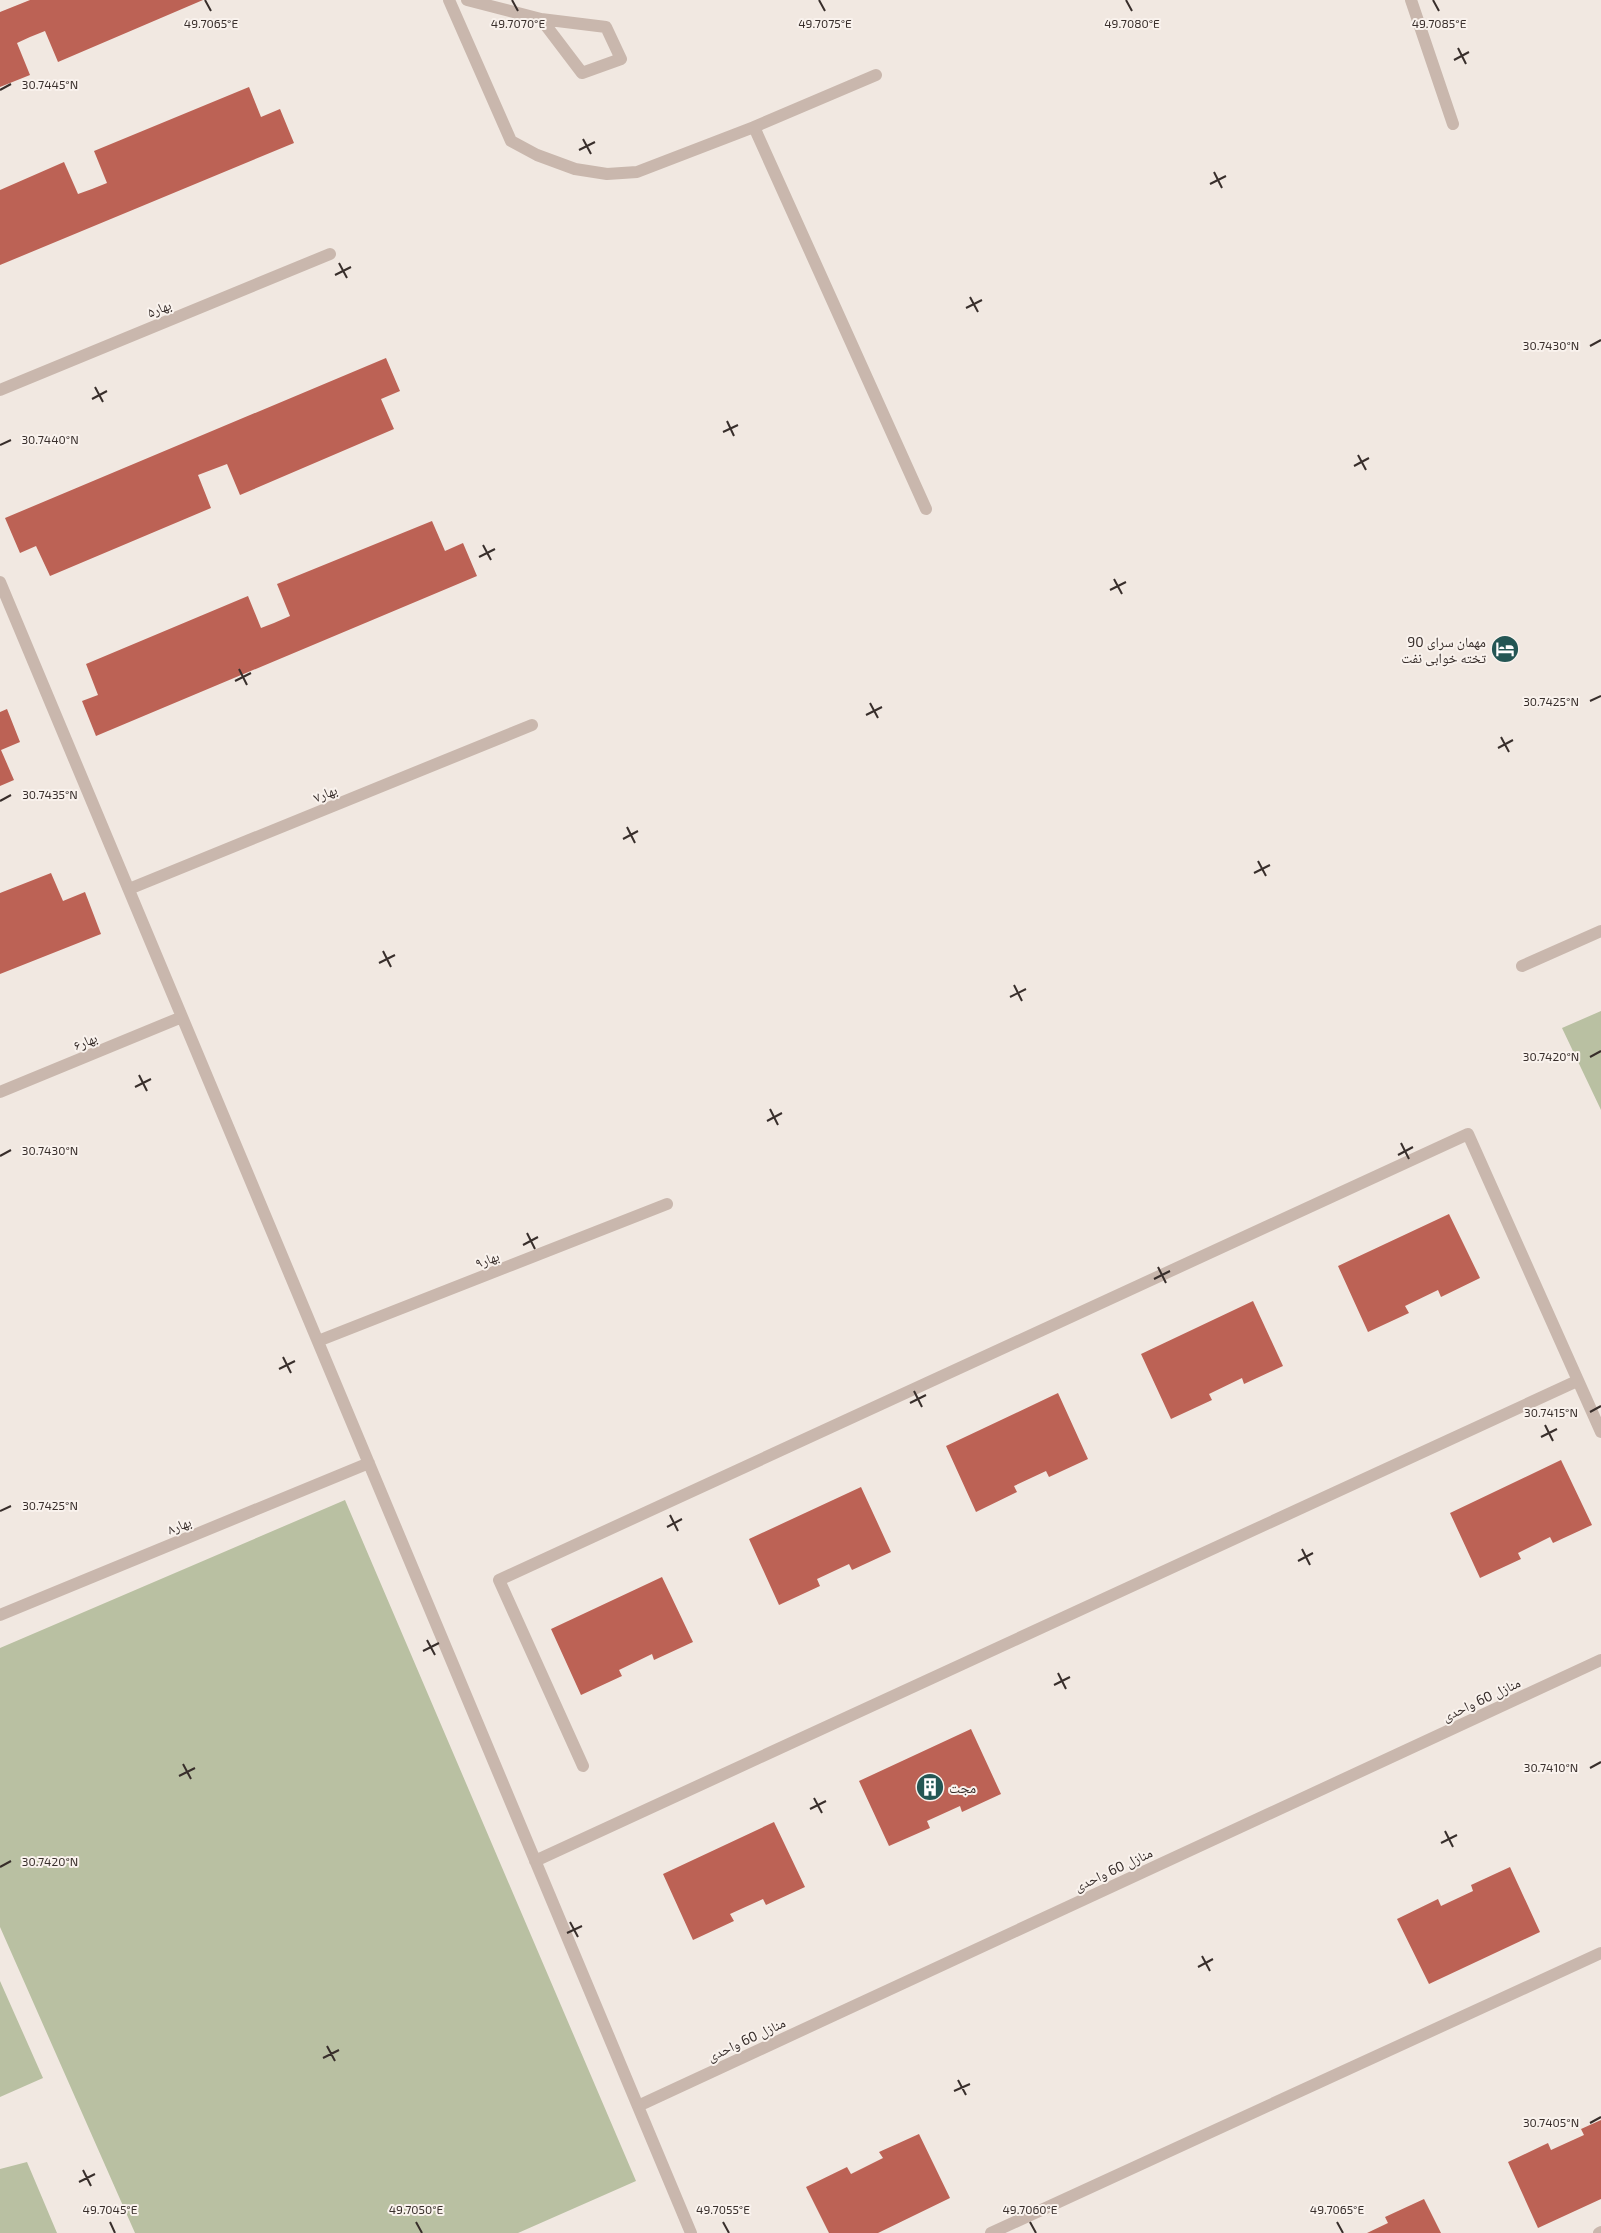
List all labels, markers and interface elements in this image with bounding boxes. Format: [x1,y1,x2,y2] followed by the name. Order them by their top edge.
[184,16,238,30] text: 49.7065°E
[491,16,545,30] text: 49.7070°E
[798,16,852,30] text: 49.7075°E
[1104,16,1160,30] text: 49.7080°E
[1412,16,1467,30] text: 49.7085°E
[22,77,78,91] text: 30.7445°N
[144,295,174,321] street label: بهار۵
[1523,338,1579,352] text: 30.7430°N
[21,432,79,446] text: 30.7440°N
[1401,633,1486,667] place label: مهمان سرای 90 تخته خوابی نفت
[1490,634,1520,664] hotel icon: مهمان سرای 90 تخته خوابی نفت
[1523,694,1579,708] text: 30.7425°N
[310,780,340,806] street label: بهار۷
[22,787,78,801] text: 30.7435°N
[70,1028,100,1055] street label: بهار۶
[1523,1049,1579,1063] text: 30.7420°N
[22,1143,78,1157] text: 30.7430°N
[473,1247,502,1272] street label: بهار۹
[1524,1405,1578,1419] text: 30.7415°N
[22,1498,78,1512] text: 30.7425°N
[164,1512,194,1538] street label: بهار۸
[1439,1673,1523,1725] street label: منازل 60 واحدی
[1524,1760,1578,1774] text: 30.7410°N
[915,1772,945,1802] building icon: مجت
[949,1779,976,1796] place label: مجت
[1071,1843,1155,1895] street label: منازل 60 واحدی
[22,1854,78,1868] text: 30.7420°N
[704,2013,788,2065] street label: منازل 60 واحدی
[1523,2115,1579,2129] text: 30.7405°N
[83,2202,138,2216] text: 49.7045°E
[389,2202,444,2216] text: 49.7050°E
[696,2202,750,2216] text: 49.7055°E
[1002,2202,1058,2216] text: 49.7060°E
[1310,2202,1364,2216] text: 49.7065°E

